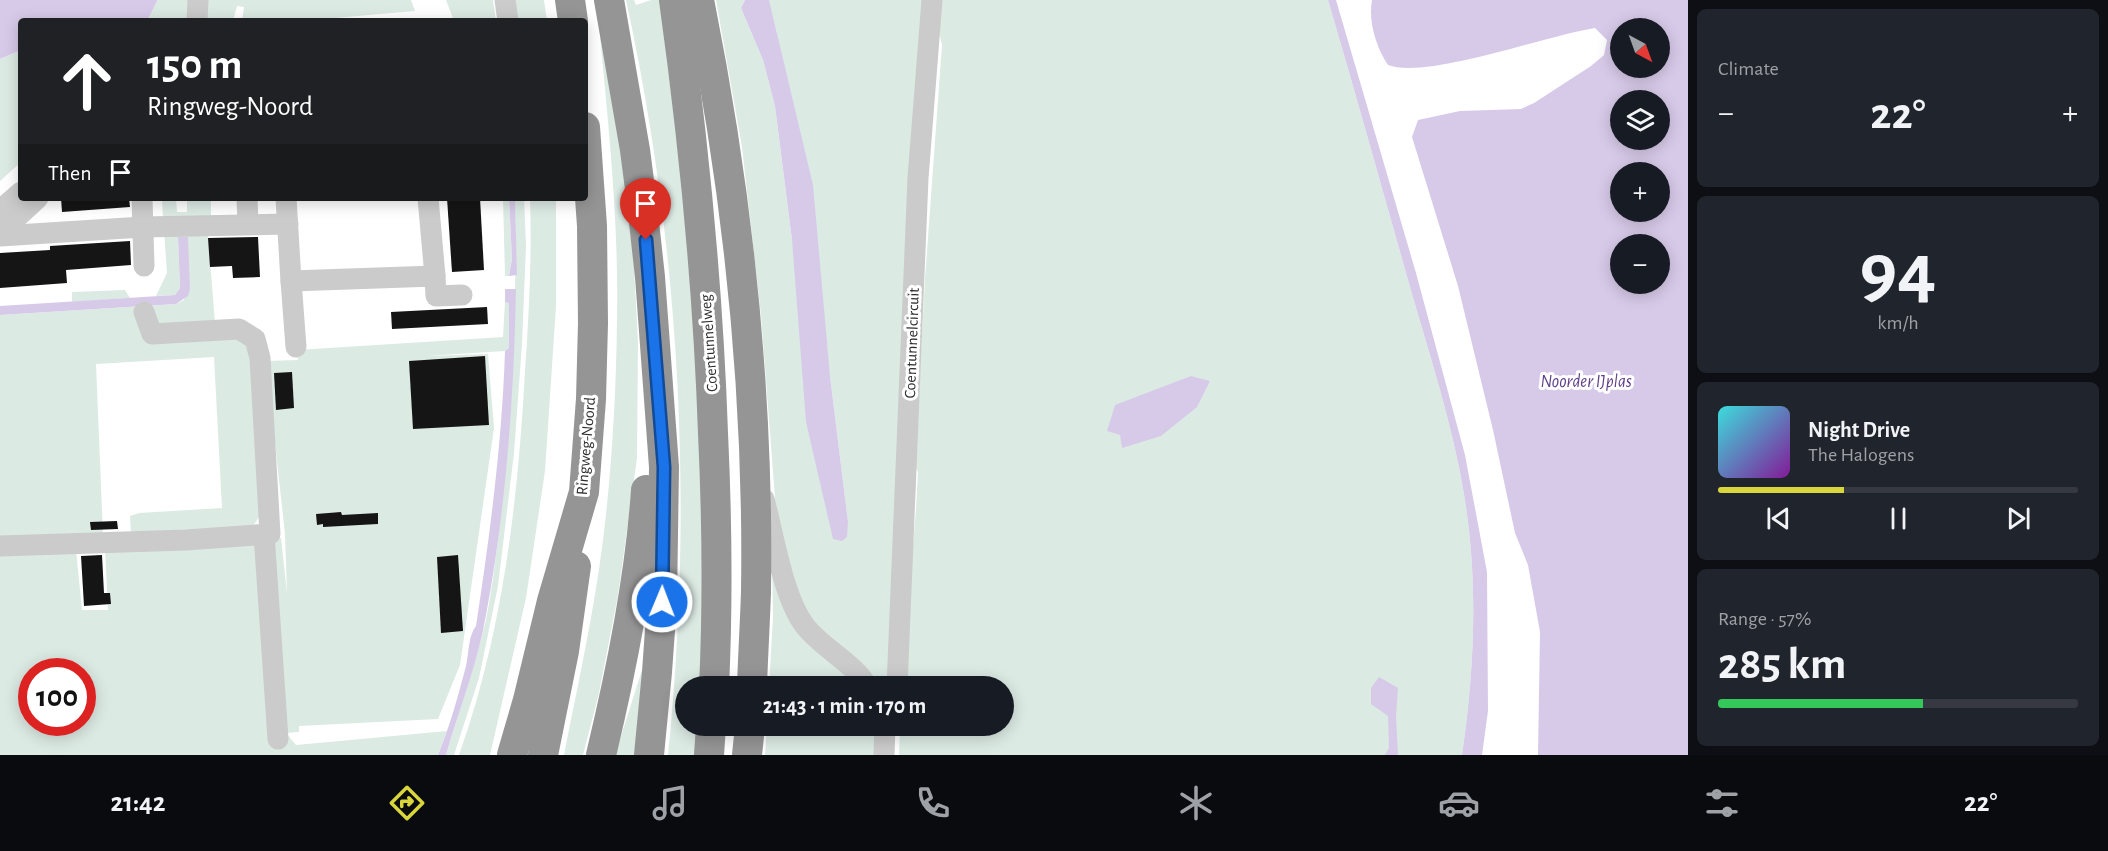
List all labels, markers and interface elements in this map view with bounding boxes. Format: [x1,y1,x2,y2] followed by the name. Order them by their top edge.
[1610,18,1670,78] north arrow
[1610,18,1670,294] map controls
[48,42,126,120] icon: ahead
[147,44,242,86] text: 150 m
[1718,59,1779,79] text: Climate
[1610,90,1670,150] button: layers
[1870,92,1926,137] text: 22°
[147,93,313,120] text: Ringweg-Noord
[1718,97,1734,130] text: −
[2062,97,2078,130] text: +
[104,156,137,189] icon: arrive
[48,162,92,184] text: Then
[1610,162,1670,222] button: +
[620,178,671,240] pin
[629,187,662,220] icon: arrive
[1860,233,1936,311] text: 94
[1610,234,1670,294] button: −
[902,287,922,399] street label: Coentunnelcircuit
[698,293,720,392] street label: Coentunnelweg
[1877,313,1919,333] text: km/h
[1540,373,1632,391] water label: Noorder IJplas
[574,396,598,496] street label: Ringweg-Noord
[1808,419,1910,441] text: Night Drive
[1808,445,1914,465] text: The Halogens
[1762,502,1795,535] icon: previous
[1882,502,1915,535] icon: pause
[2002,502,2035,535] icon: next
[630,570,694,634] position arrow
[1718,609,1811,629] text: Range · 57%
[1718,642,1846,687] text: 285 km
[18,658,96,736] speed limit sign: 100
[763,695,926,717] text: 21:43 · 1 min · 170 m
[386,782,428,824] icon: directions
[649,782,691,824] icon: music
[912,782,954,824] icon: phone
[1175,782,1217,824] icon: climate
[1438,782,1480,824] icon: car
[1701,782,1743,824] icon: filters
[110,789,165,816] text: 21:42
[1964,789,1997,816] text: 22°

